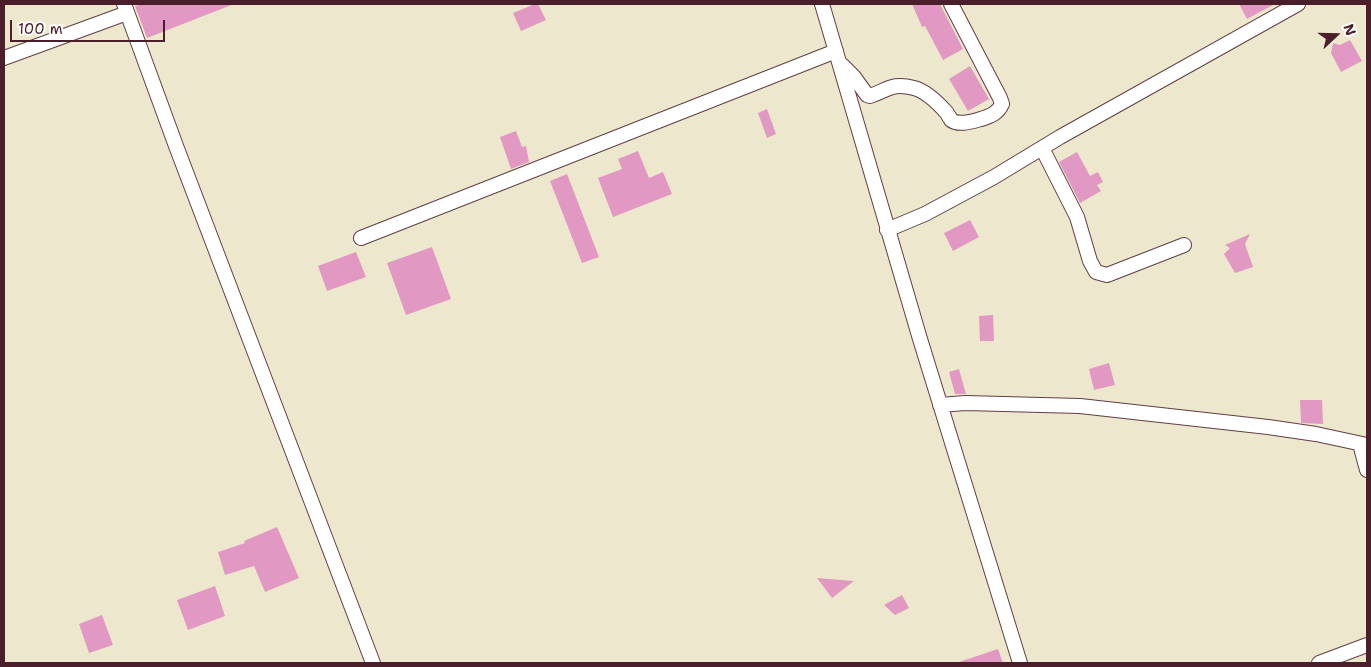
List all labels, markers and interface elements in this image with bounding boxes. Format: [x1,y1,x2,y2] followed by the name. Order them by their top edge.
[12,10,168,42] scale bar
[1311,10,1361,60] north arrow
[18,19,63,39] text: 100 m
[1340,21,1360,38] text: N

